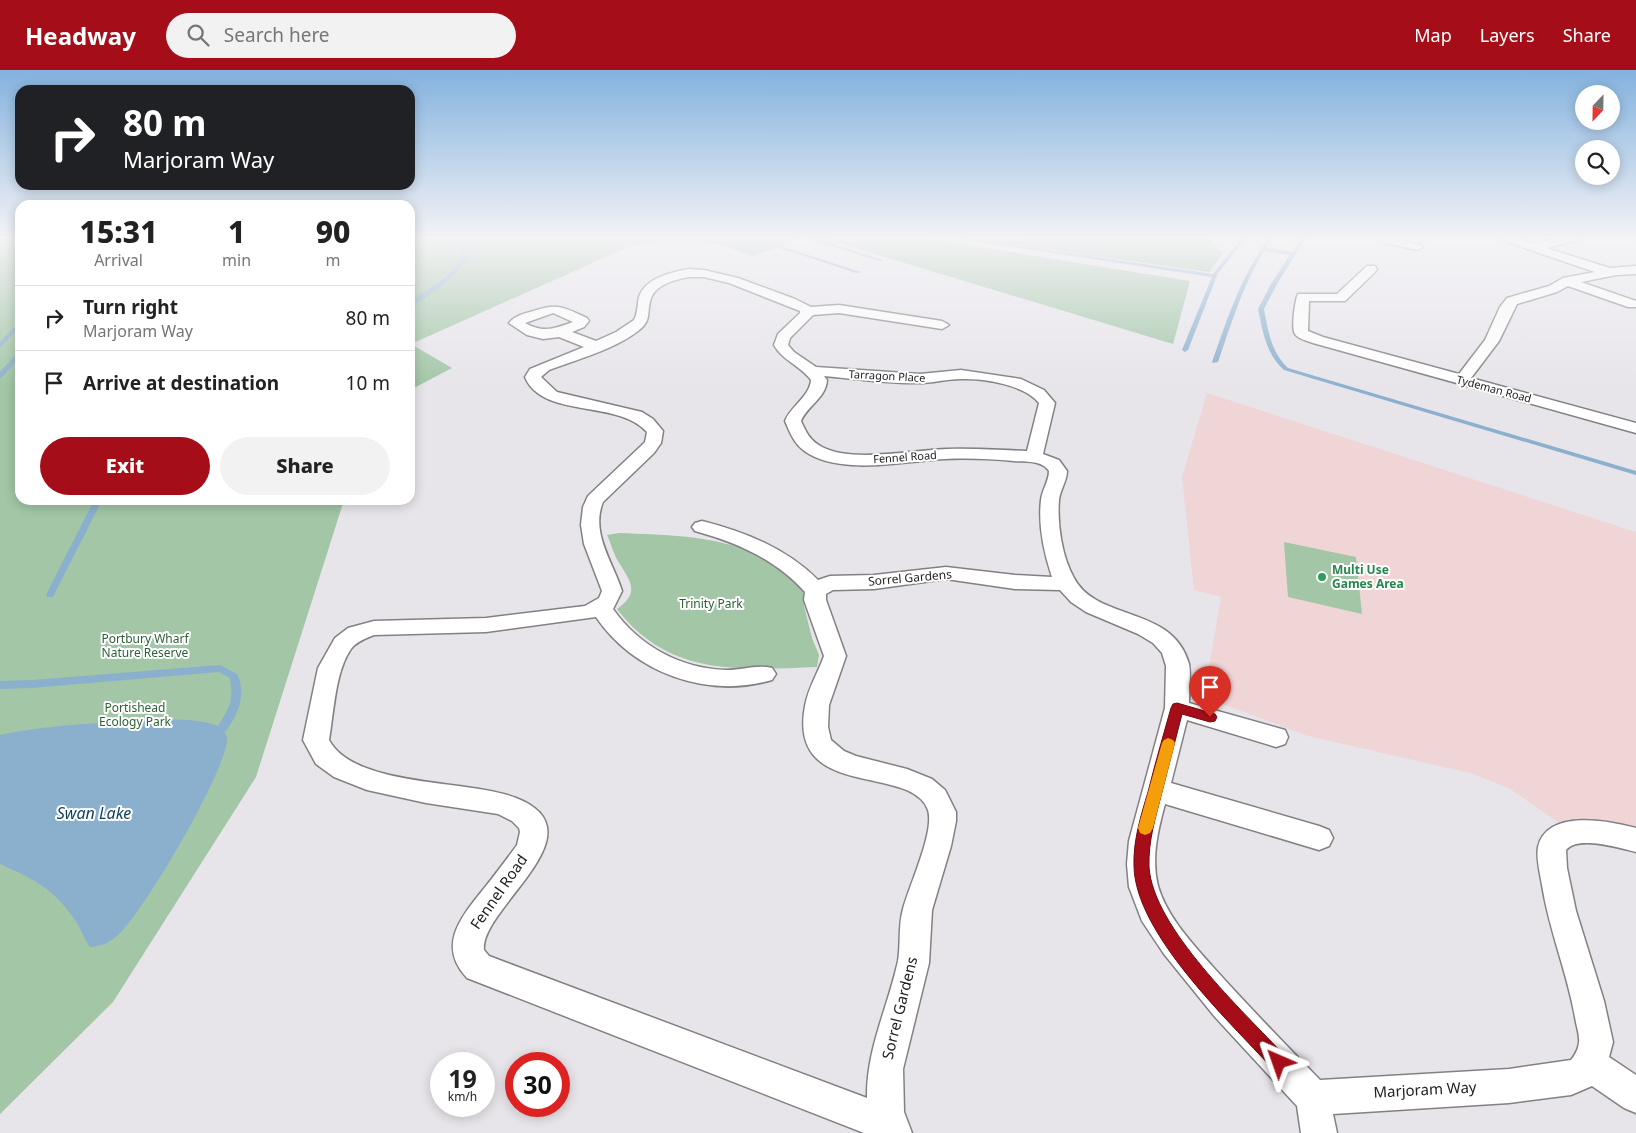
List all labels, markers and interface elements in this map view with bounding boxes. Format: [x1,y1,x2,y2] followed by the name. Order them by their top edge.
[166,13,516,58] search box
[25,19,136,52] text: Headway
[184,21,212,49] icon: search
[224,22,330,48] text: Search here
[1414,23,1452,47] text: Map
[1480,23,1535,47] text: Layers
[1563,23,1611,47] text: Share
[1575,85,1620,130] north arrow
[1575,85,1620,185] map controls
[123,99,206,146] text: 80 m
[40,105,105,170] icon: right
[1575,140,1620,185] button: search
[123,144,274,174] text: Marjoram Way
[80,211,158,252] text: 15:31
[228,211,245,252] text: 1
[316,211,350,252] text: 90
[94,249,143,271] text: Arrival
[222,249,251,271] text: min
[326,249,341,271] text: m
[83,294,178,320] text: Turn right
[40,304,68,332] icon: right
[346,305,390,331] text: 80 m
[83,320,193,342] text: Marjoram Way
[848,366,926,385] street label: Tarragon Place
[40,369,68,397] icon: arrive
[83,370,279,396] text: Arrive at destination
[346,370,390,396] text: 10 m
[1455,371,1533,406] street label: Tydeman Road
[40,437,210,495] button: Exit
[220,437,390,495] button: Share
[873,447,937,466] street label: Fennel Road
[1332,561,1404,592] place label: Multi Use Games Area
[867,565,953,590] street label: Sorrel Gardens
[1316,571,1328,583] marker: Multi Use Games Area
[679,595,743,612] park label: Trinity Park
[101,630,189,661] park label: Portbury Wharf Nature Reserve
[1189,666,1231,717] pin
[1196,673,1224,701] icon: arrive
[99,699,172,730] park label: Portishead Ecology Park
[57,802,131,824] water label: Swan Lake
[465,850,531,933] street label: Fennel Road
[877,954,921,1061] street label: Sorrel Gardens
[1252,1035,1304,1087] position arrow
[505,1052,570,1117] speed limit sign: 30
[448,1061,477,1095] text: 19
[1373,1076,1477,1102] street label: Marjoram Way
[448,1088,477,1105] text: km/h

